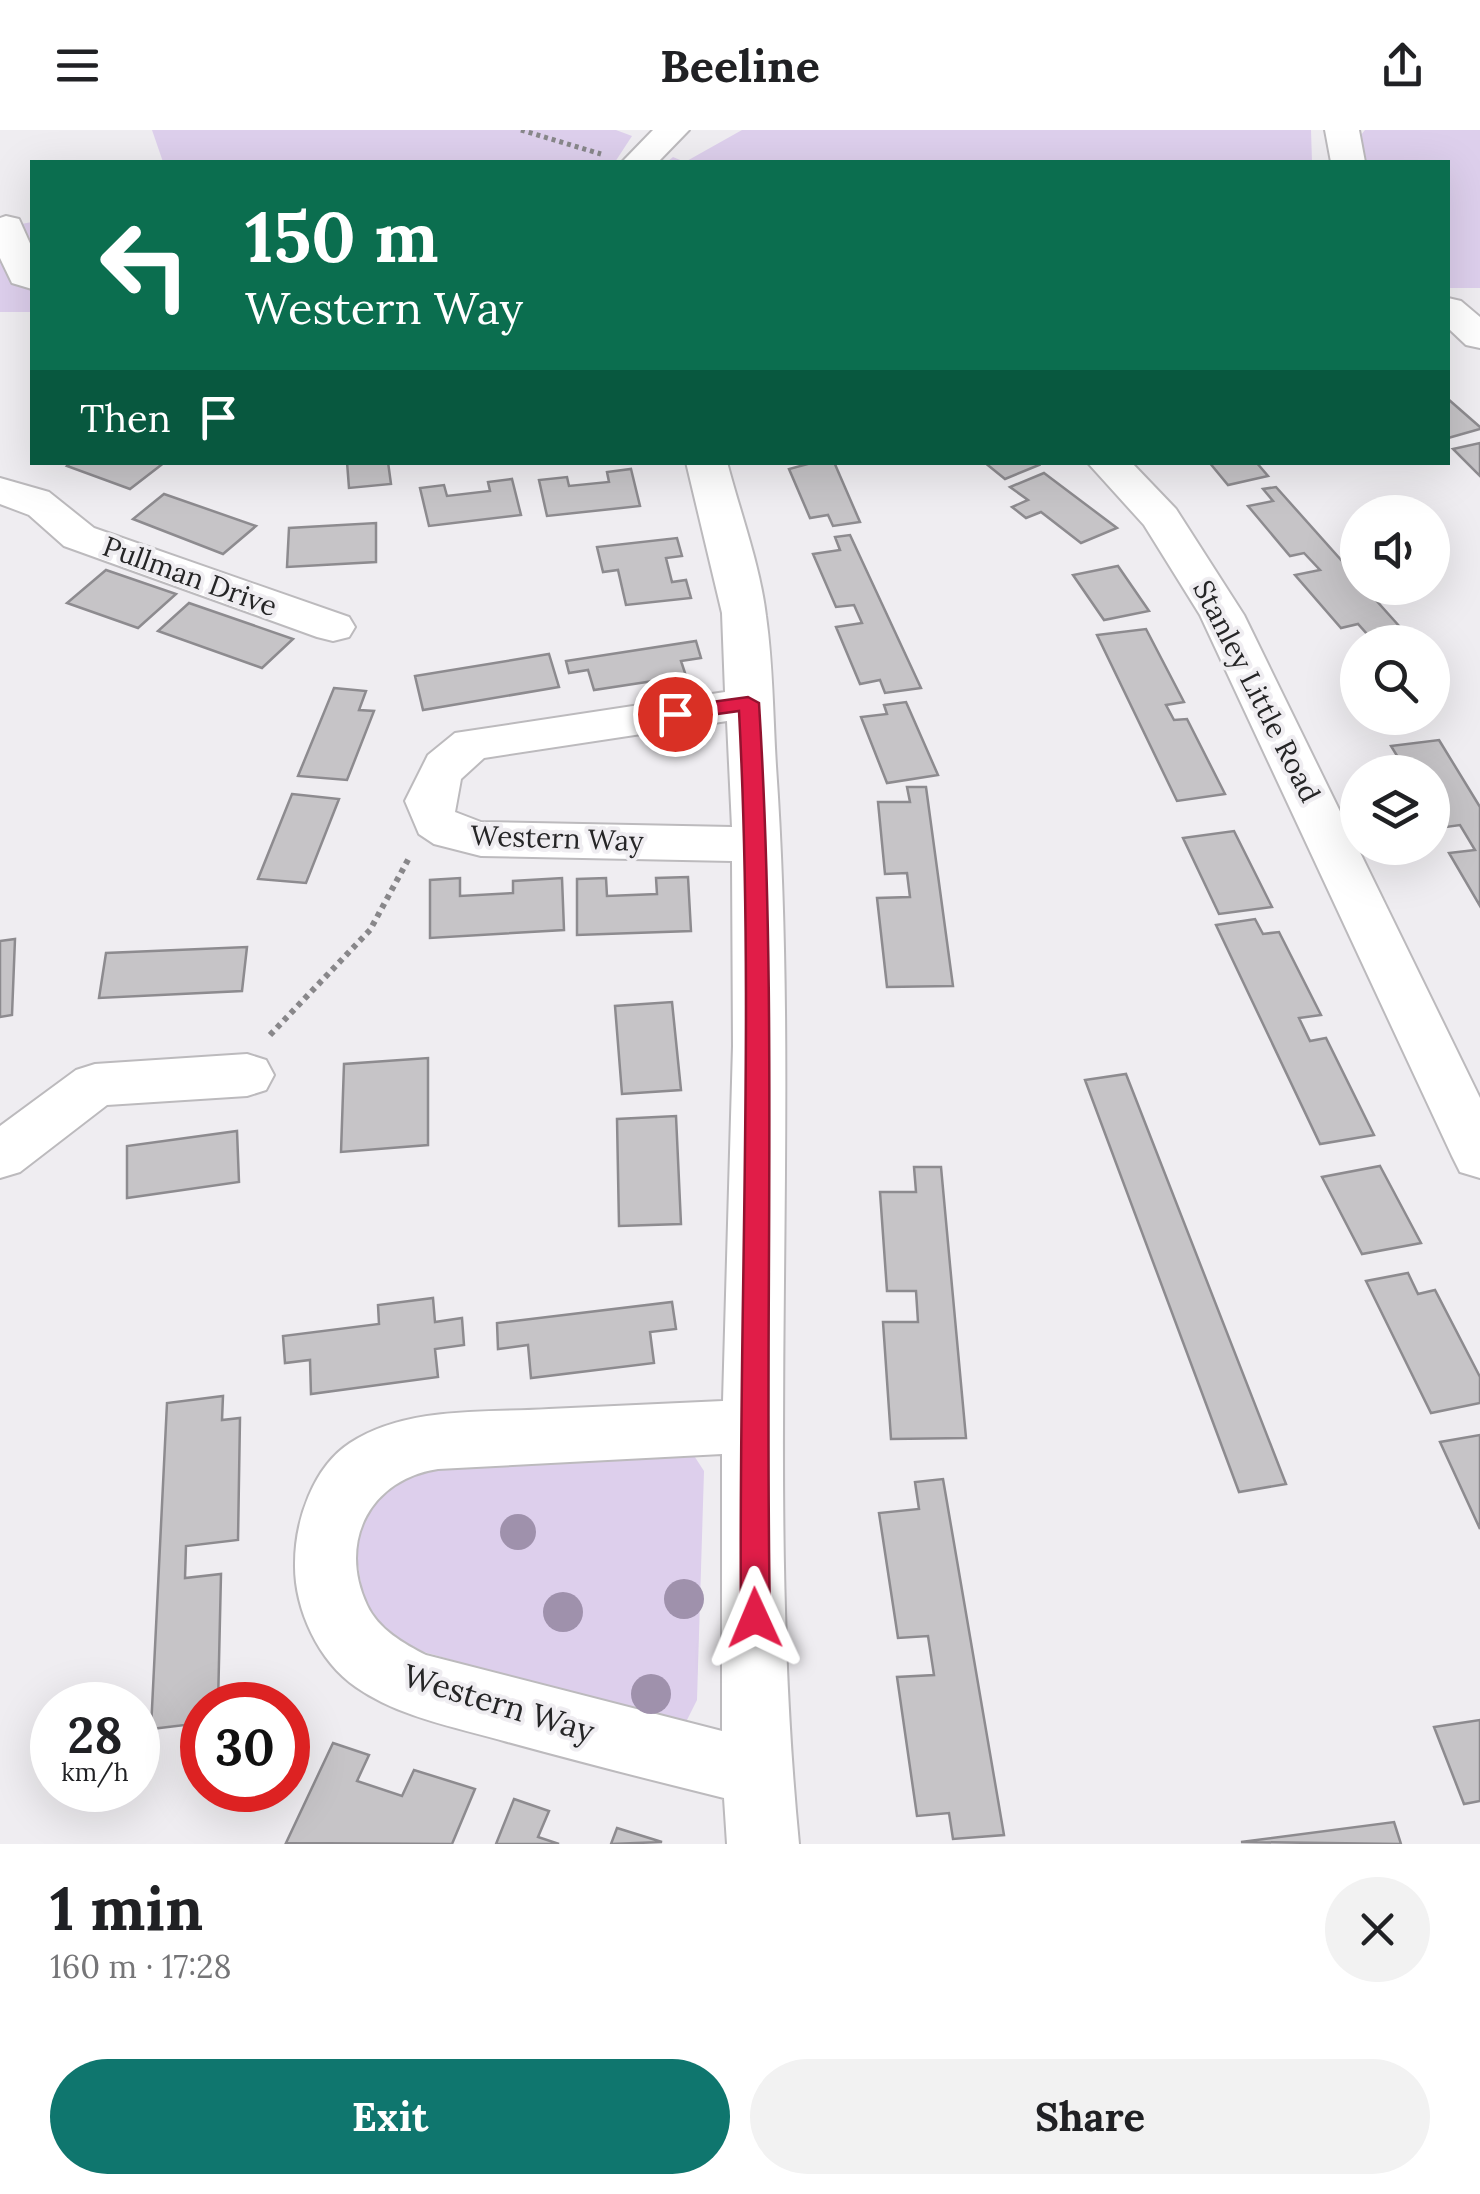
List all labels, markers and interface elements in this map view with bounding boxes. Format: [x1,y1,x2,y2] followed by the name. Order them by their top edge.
[660,37,820,94] text: Beeline
[50,38,105,93] icon: menu
[1375,38,1430,93] icon: share
[245,192,439,281] text: 150 m
[80,200,210,330] icon: left
[245,279,523,336] text: Western Way
[191,390,246,445] icon: arrive
[80,394,171,442] text: Then
[1340,495,1450,865] map controls
[1340,495,1450,605] button: sound
[98,528,282,624] street label: Pullman Drive
[1185,574,1329,808] street label: Stanley Little Road
[1340,625,1450,735] button: search
[633,672,718,757] pin
[648,687,703,742] icon: arrive
[1340,755,1450,865] button: layers
[470,817,644,859] street label: Western Way
[703,1566,807,1670] position arrow
[398,1654,600,1752] street label: Western Way
[180,1682,310,1812] speed limit sign: 30
[67,1703,123,1767] text: 28
[61,1756,129,1788] text: km/h
[50,1870,203,1946] text: 1 min
[1325,1877,1430,1982] button: close
[50,1946,231,1987] text: 160 m · 17:28
[50,2059,730,2174] button: Exit
[750,2059,1430,2174] button: Share

